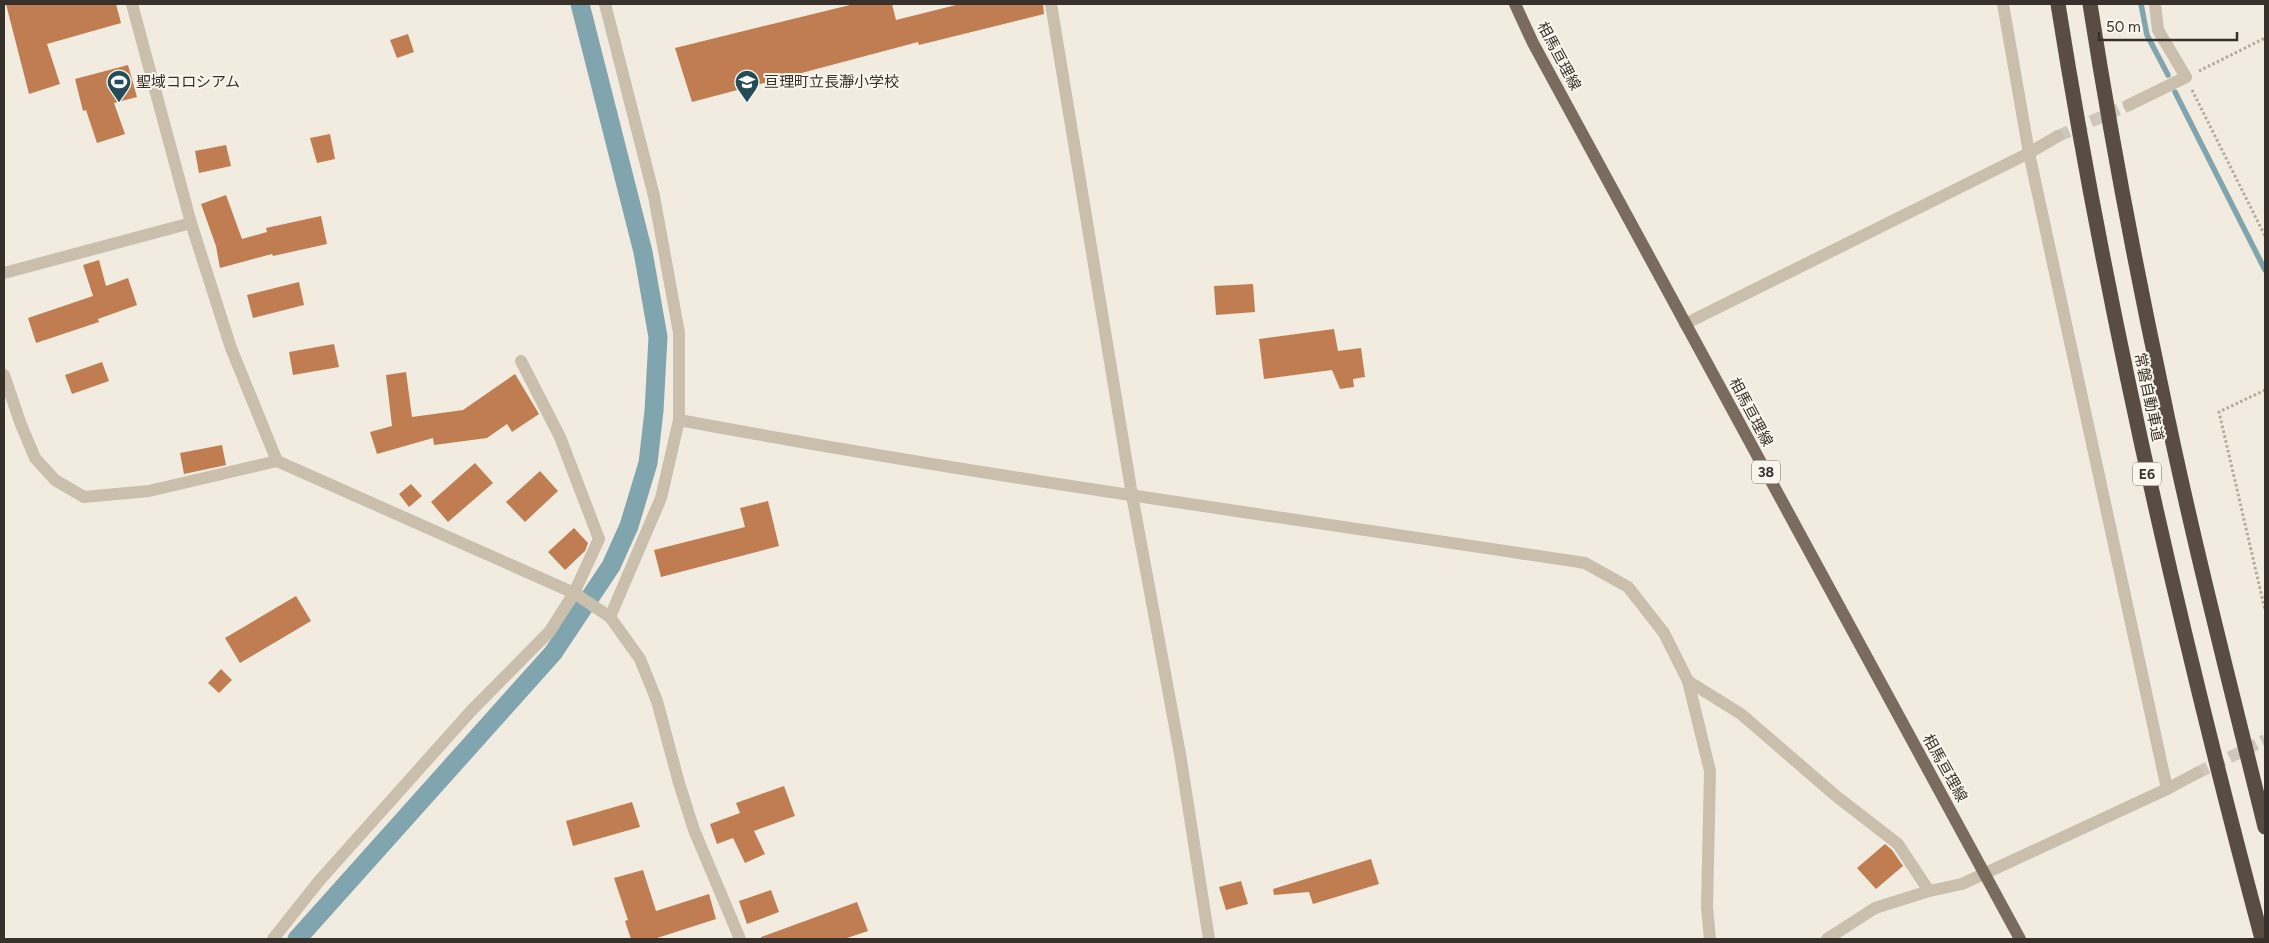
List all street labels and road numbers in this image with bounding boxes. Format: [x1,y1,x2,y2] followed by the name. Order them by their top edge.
[1533,19,1585,93] street label: 相馬亘理線
[2131,351,2167,443] street label: 常磐自動車道
[1725,375,1777,449] street label: 相馬亘理線
[1752,461,1780,484] road number: 38
[2133,462,2161,486] road number: E6
[1919,731,1971,805] street label: 相馬亘理線

